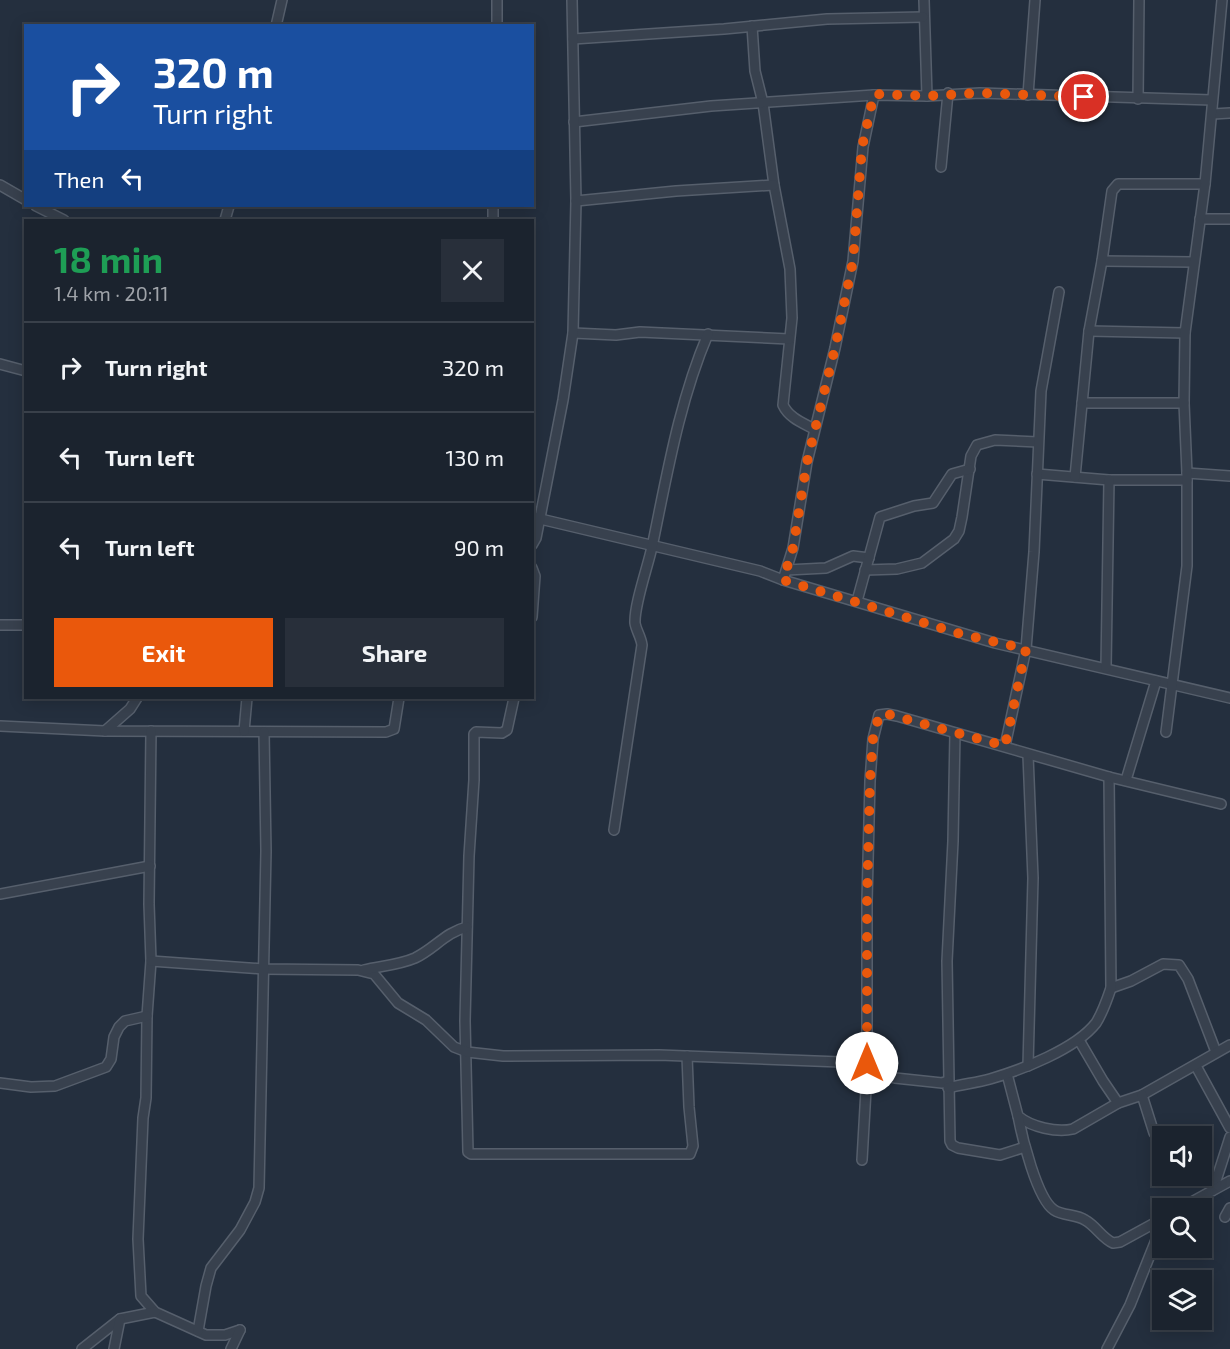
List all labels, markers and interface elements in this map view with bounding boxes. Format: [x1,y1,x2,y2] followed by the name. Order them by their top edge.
[153,46,274,96] text: 320 m
[54,48,132,126] icon: right
[1058,71,1109,122] pin
[1067,80,1100,113] icon: arrive
[153,97,273,129] text: Turn right
[116,162,149,195] icon: left
[54,166,104,192] text: Then
[54,237,163,280] text: 18 min
[441,239,504,302] button: close
[54,281,168,305] text: 1.4 km · 20:11
[54,351,87,384] icon: right
[105,354,207,380] text: Turn right
[442,354,504,380] text: 320 m
[54,441,87,474] icon: left
[105,444,194,470] text: Turn left
[446,444,504,470] text: 130 m
[54,531,87,564] icon: left
[105,534,194,560] text: Turn left
[454,534,504,560] text: 90 m
[54,618,273,687] button: Exit
[285,618,504,687] button: Share
[835,1031,899,1095] position arrow
[1152,1126,1212,1330] map controls
[1152,1126,1212,1186] button: sound
[1152,1198,1212,1258] button: search
[1152,1270,1212,1330] button: layers

